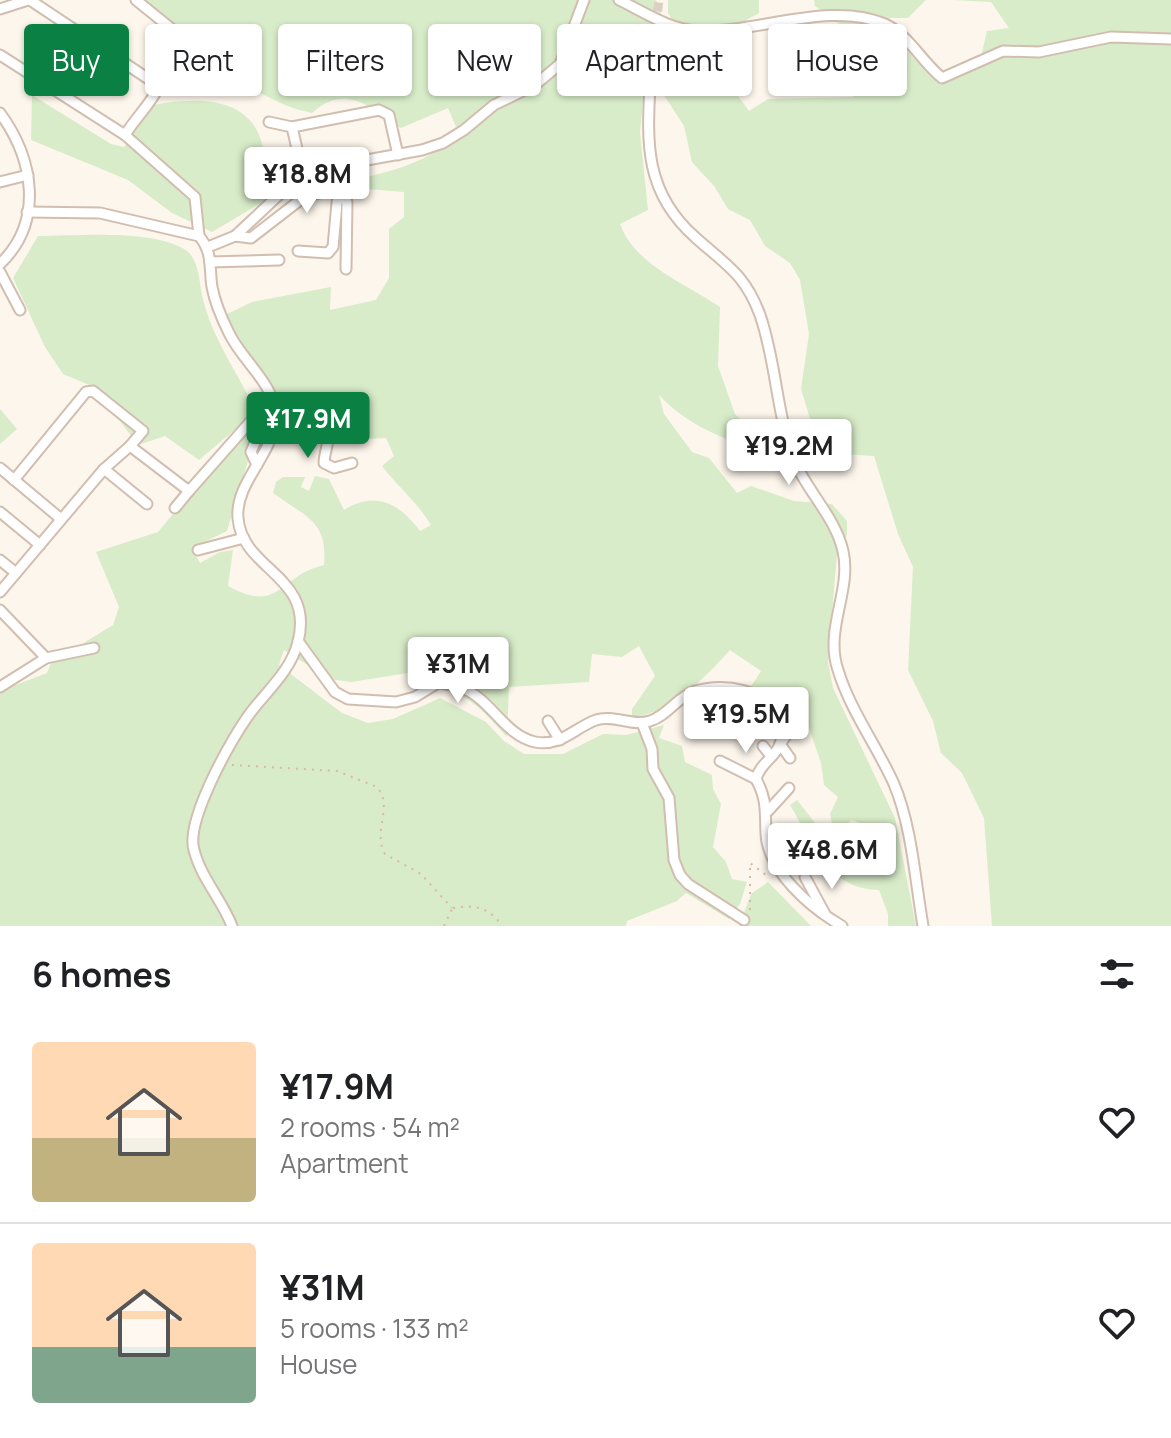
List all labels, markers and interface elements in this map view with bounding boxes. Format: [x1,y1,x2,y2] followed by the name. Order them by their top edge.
[24,24,129,96] chip: Buy
[145,24,262,96] chip: Rent
[278,24,412,96] chip: Filters
[428,24,541,96] chip: New
[557,24,752,96] chip: Apartment
[768,24,907,96] chip: House
[242,147,372,215] pin: ¥18.8M
[262,155,352,191] text: ¥18.8M
[243,392,373,460] pin: ¥17.9M
[264,400,352,436] text: ¥17.9M
[724,419,854,487] pin: ¥19.2M
[745,427,833,463] text: ¥19.2M
[411,637,505,705] pin: ¥31M
[426,645,490,681] text: ¥31M
[681,687,811,755] pin: ¥19.5M
[702,695,790,731] text: ¥19.5M
[767,823,897,891] pin: ¥48.6M
[786,831,878,867] text: ¥48.6M
[32,951,171,997] text: 6 homes
[1095,952,1139,996] icon: filters
[280,1063,394,1109] text: ¥17.9M
[96,1074,192,1170] icon: home
[1095,1100,1139,1144] icon: heart
[280,1109,460,1145] text: 2 rooms · 54 m²
[280,1145,409,1181] text: Apartment
[280,1264,365,1310] text: ¥31M
[96,1275,192,1371] icon: home
[1095,1301,1139,1345] icon: heart
[280,1310,469,1346] text: 5 rooms · 133 m²
[280,1346,357,1382] text: House

